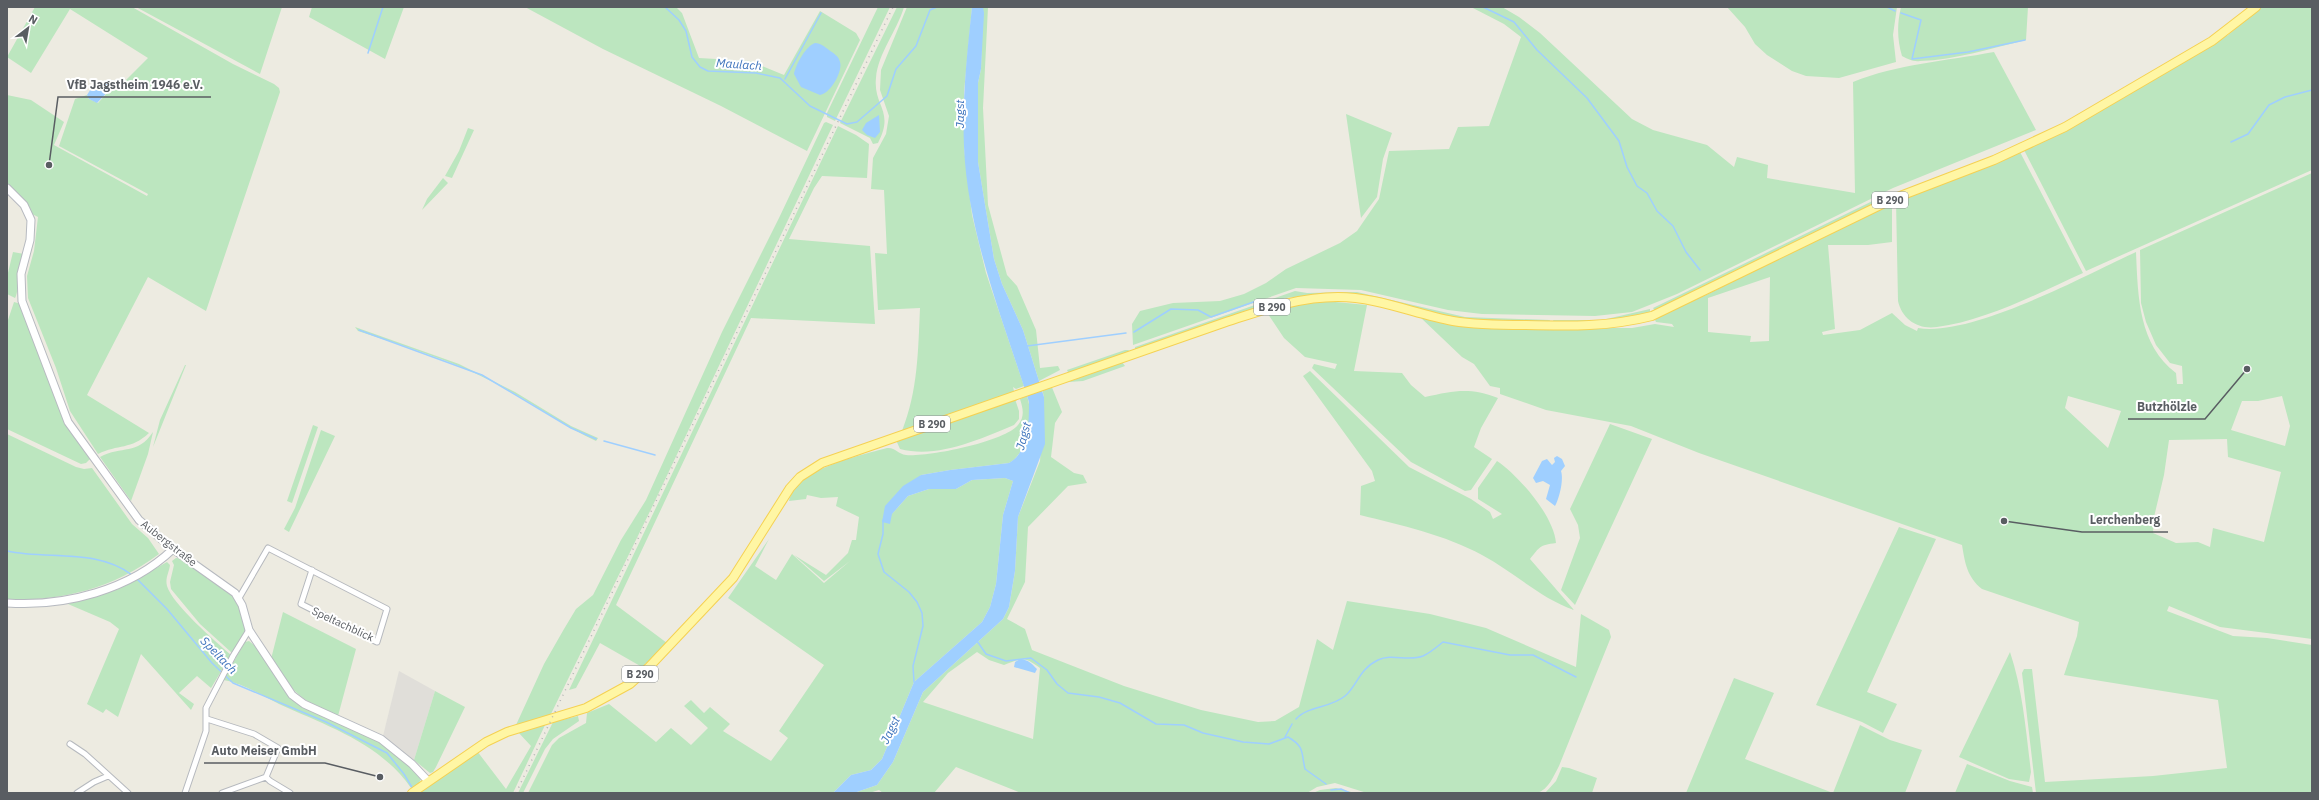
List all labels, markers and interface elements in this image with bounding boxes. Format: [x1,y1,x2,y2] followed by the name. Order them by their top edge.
[8,8,48,48] north arrow
[26,11,40,27] text: N
[716,55,763,73] water label: Maulach
[58,73,211,97] callout: VfB Jagstheim 1946 e.V.
[67,77,203,92] text: VfB Jagstheim 1946 e.V.
[952,99,967,128] water label: Jagst
[1872,192,1908,208] road number: B 290
[1254,299,1290,315] road number: B 290
[2128,395,2205,419] callout: Butzhölzle
[2137,399,2197,414] text: Butzhölzle
[914,416,950,432] road number: B 290
[1012,419,1034,452] water label: Jagst
[2082,508,2168,532] callout: Lerchenberg
[2090,512,2161,527] text: Lerchenberg
[138,517,200,569] street label: Aubergstraße
[310,604,376,645] street label: Speltachblick
[197,633,241,677] water label: Speltach
[622,666,658,682] road number: B 290
[877,713,903,746] water label: Jagst
[204,739,325,763] callout: Auto Meiser GmbH
[211,743,317,758] text: Auto Meiser GmbH

